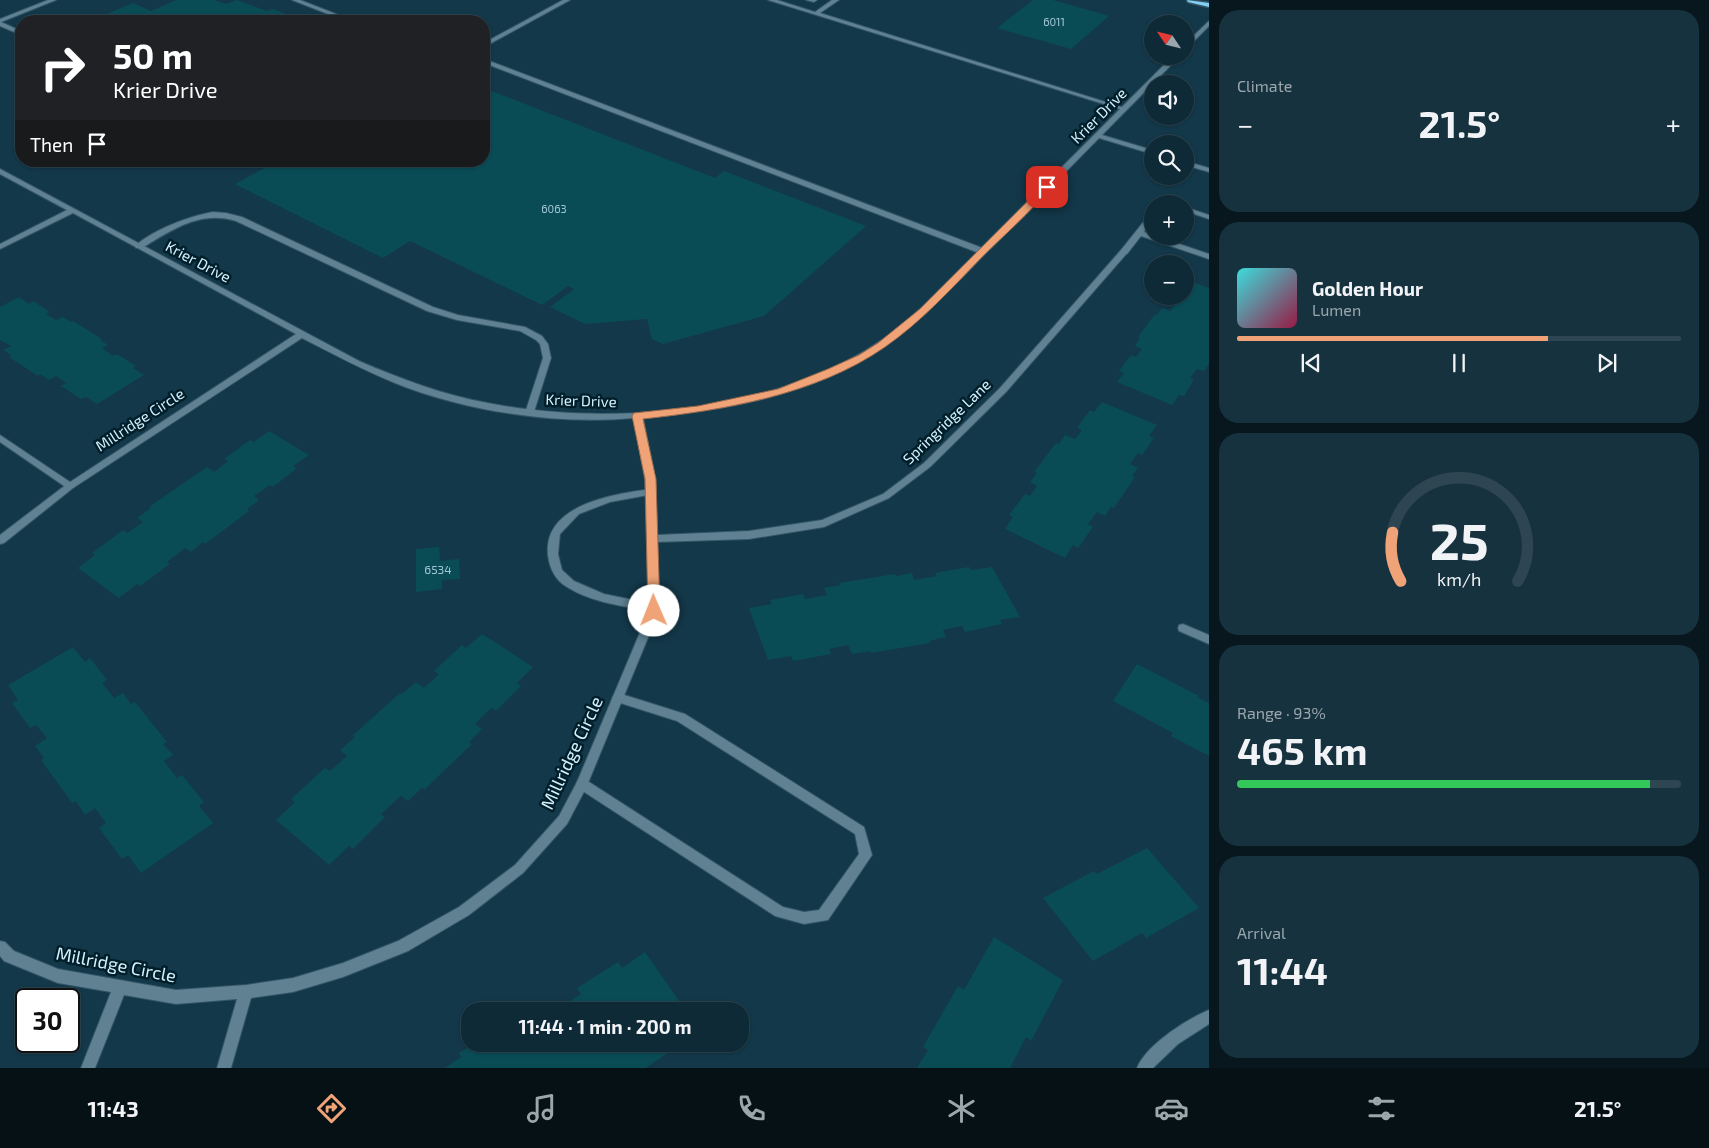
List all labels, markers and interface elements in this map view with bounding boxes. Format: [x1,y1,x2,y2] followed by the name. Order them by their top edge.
[1043,15,1065,28] house number: 6011
[1144,15,1194,65] north arrow
[1144,15,1194,305] map controls
[113,34,193,76] text: 50 m
[30,35,95,100] icon: right
[1144,75,1194,125] button: sound
[113,76,218,102] text: Krier Drive
[1237,76,1292,95] text: Climate
[1067,84,1130,147] street label: Krier Drive
[1419,100,1500,146] text: 21.5°
[1237,107,1253,141] text: −
[1666,107,1681,141] text: +
[83,130,111,158] icon: arrive
[30,133,73,156] text: Then
[1144,135,1194,185] button: search
[1026,166,1068,208] pin
[1033,173,1061,201] icon: arrive
[1144,195,1194,245] button: +
[541,202,567,215] house number: 6063
[163,236,234,286] street label: Krier Drive
[1144,255,1194,305] button: −
[1312,277,1423,300] text: Golden Hour
[1312,300,1361,319] text: Lumen
[1297,349,1325,377] icon: previous
[1445,349,1473,377] icon: pause
[1593,349,1621,377] icon: next
[899,375,994,468] street label: Springridge Lane
[92,384,187,454] street label: Millridge Circle
[545,390,617,410] street label: Krier Drive
[1430,508,1488,570] text: 25
[424,562,452,576] house number: 6534
[1437,568,1481,590] text: km/h
[627,584,679,636] position arrow
[535,693,607,813] street label: Millridge Circle
[1237,703,1326,722] text: Range · 93%
[1237,727,1368,773] text: 465 km
[1237,923,1286,942] text: Arrival
[54,942,178,986] street label: Millridge Circle
[1237,947,1328,993] text: 11:44
[15,988,80,1053] speed limit sign: 30
[518,1015,692,1038] text: 11:44 · 1 min · 200 m
[314,1091,349,1126] icon: directions
[524,1091,559,1126] icon: music
[734,1091,769,1126] icon: phone
[944,1091,979,1126] icon: climate
[1154,1091,1189,1126] icon: car
[1364,1091,1399,1126] icon: filters
[88,1095,139,1121] text: 11:43
[1574,1095,1621,1121] text: 21.5°

